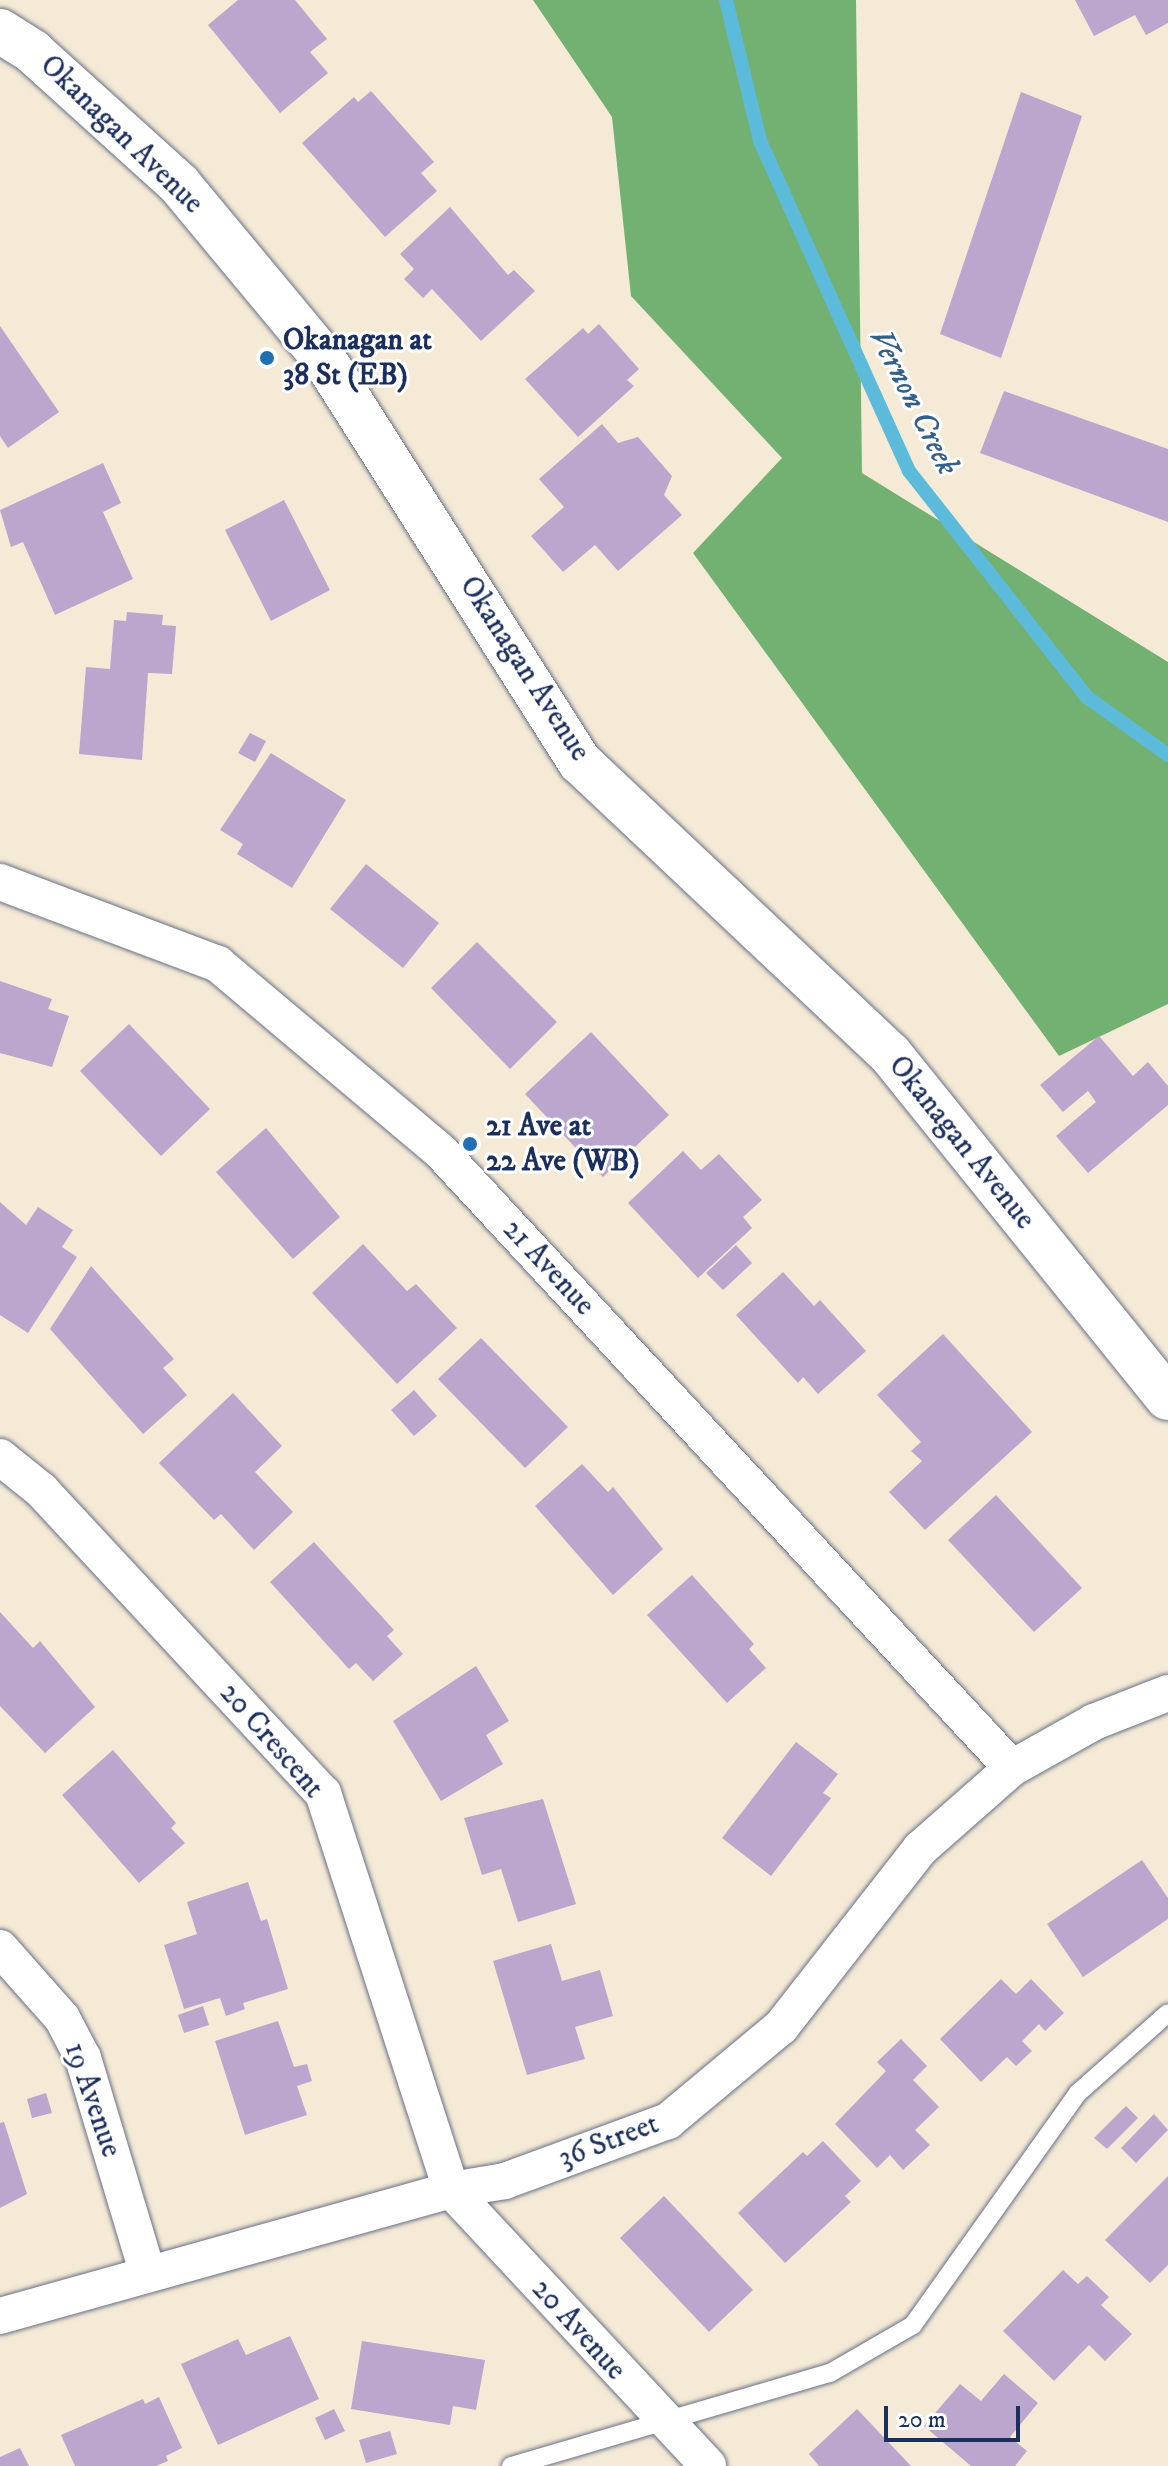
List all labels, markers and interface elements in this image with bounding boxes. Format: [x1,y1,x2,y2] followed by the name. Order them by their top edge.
[32,48,210,222] street label: Okanagan Avenue
[860,322,966,482] water label: Vernon Creek
[283,323,432,394] place label: Okanagan at 38 St (EB)
[258,349,276,367] marker: Okanagan at 38 St (EB)
[451,570,597,768] street label: Okanagan Avenue
[880,1049,1042,1237] street label: Okanagan Avenue
[486,1109,639,1180] place label: 21 Ave at 22 Ave (WB)
[461,1135,479,1153] marker: 21 Ave at 22 Ave (WB)
[494,1212,602,1324] street label: 21 Avenue
[211,1676,331,1806] street label: 20 Crescent
[56,2038,128,2162] street label: 19 Avenue
[554,2107,664,2177] street label: 36 Street
[523,2272,633,2388] street label: 20 Avenue
[888,2390,1024,2440] scale bar
[898,2405,946,2435] text: 20 m

